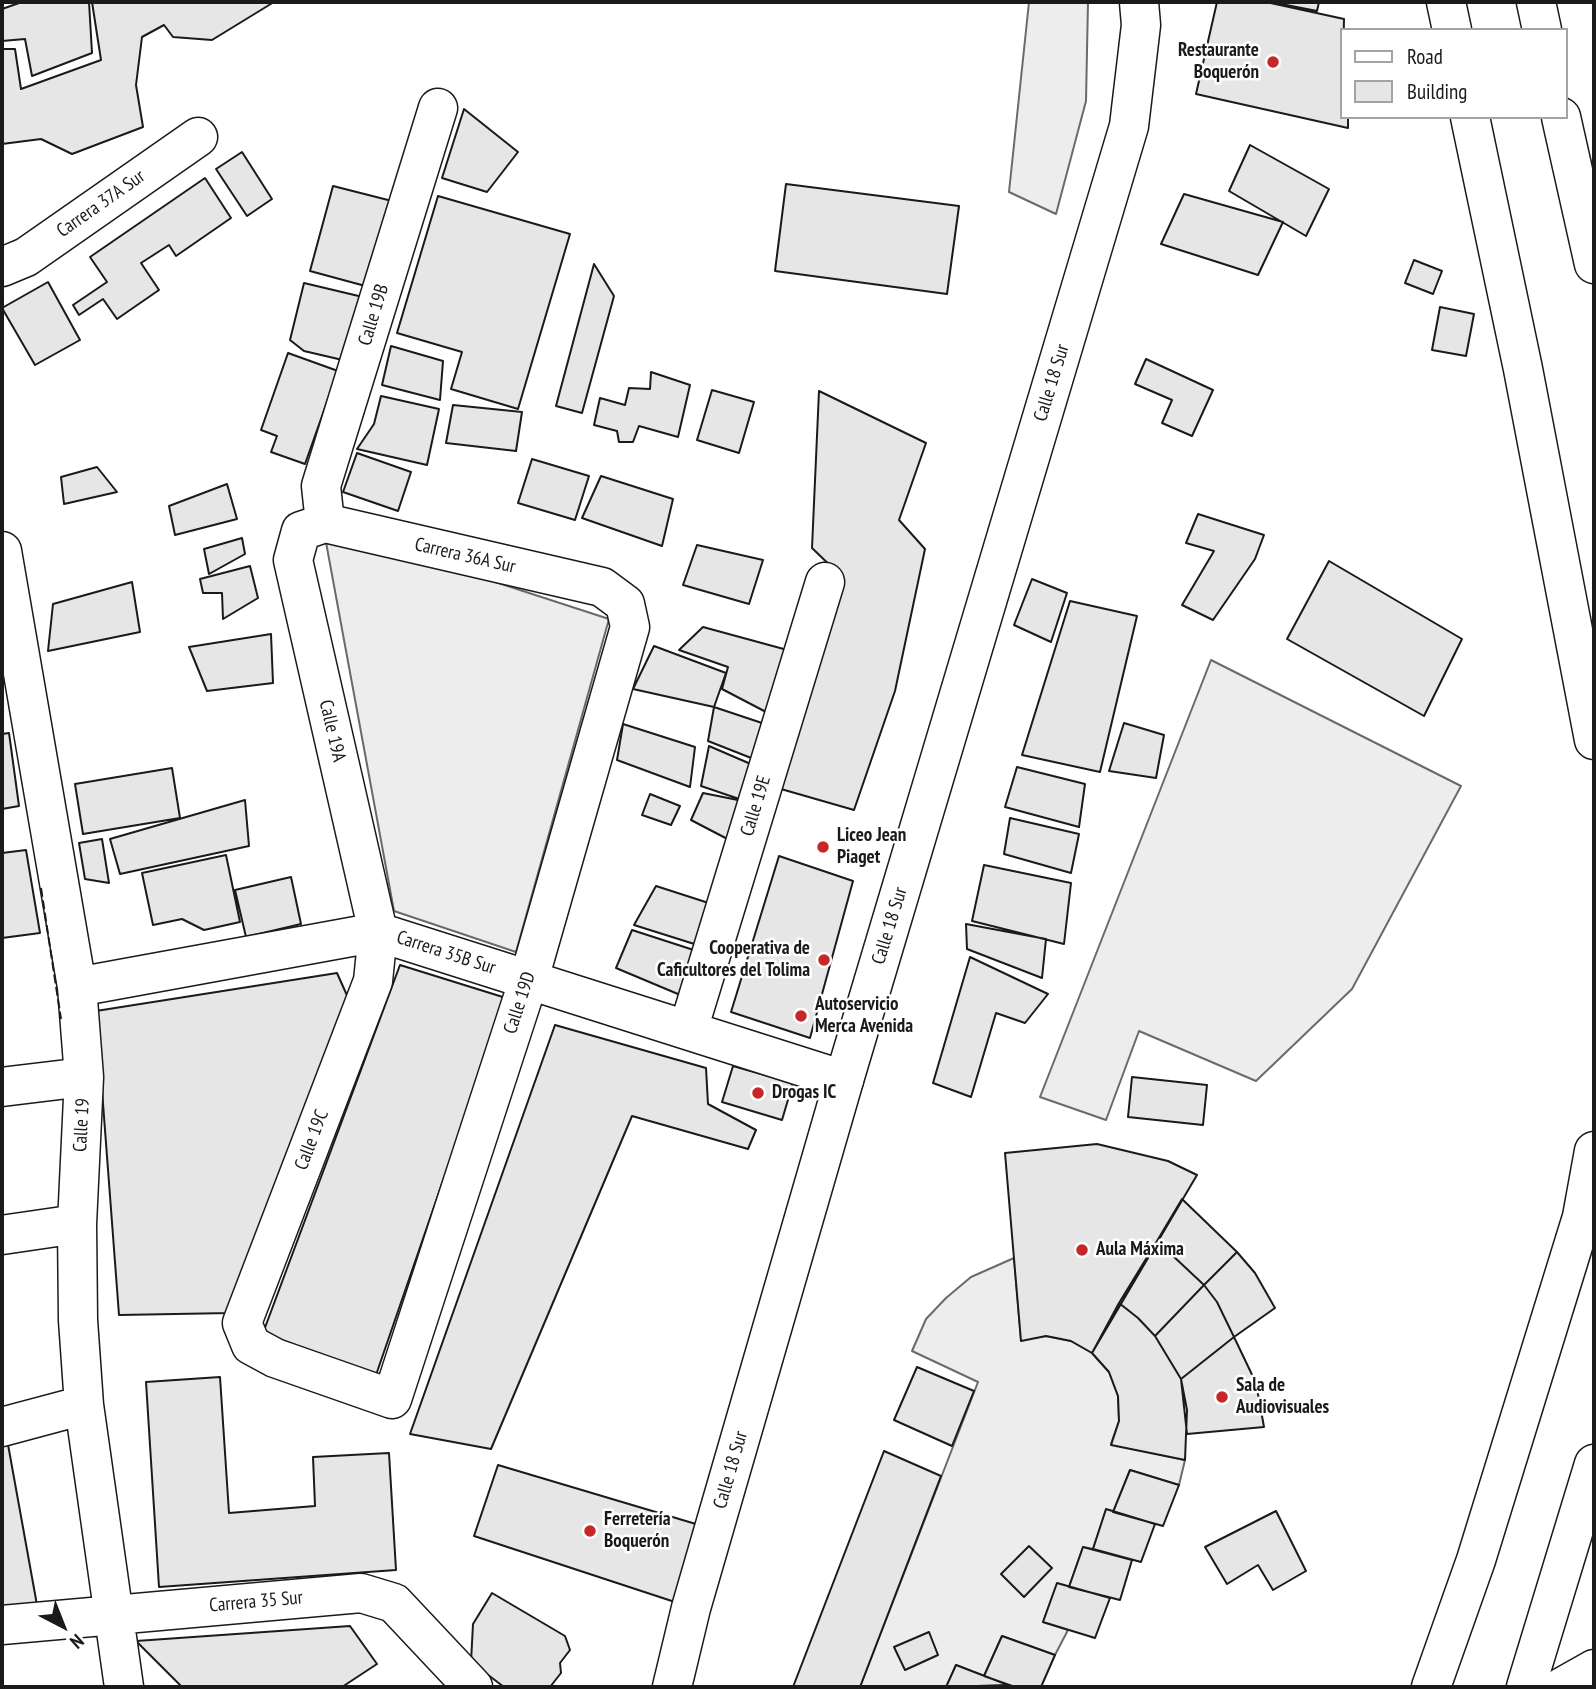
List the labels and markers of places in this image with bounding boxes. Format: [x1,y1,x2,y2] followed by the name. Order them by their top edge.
[1178,40,1259,84] place label: Restaurante Boquerón
[1265,54,1281,70] marker: Restaurante Boquerón
[837,825,906,869] place label: Liceo Jean Piaget
[815,839,831,855] marker: Liceo Jean Piaget
[657,938,810,982] place label: Cooperativa de Caficultores del Tolima
[816,952,832,968] marker: Cooperativa de Caficultores del Tolima
[815,994,913,1038] place label: Autoservicio Merca Avenida
[793,1008,809,1024] marker: Autoservicio Merca Avenida
[772,1082,836,1104] place label: Drogas IC
[750,1085,766,1101] marker: Drogas IC
[1096,1239,1184,1261] place label: Aula Máxima
[1074,1242,1090,1258] marker: Aula Máxima
[1236,1375,1329,1419] place label: Sala de Audiovisuales
[1214,1389,1230,1405] marker: Sala de Audiovisuales
[604,1509,671,1553] place label: Ferretería Boquerón
[582,1523,598,1539] marker: Ferretería Boquerón

